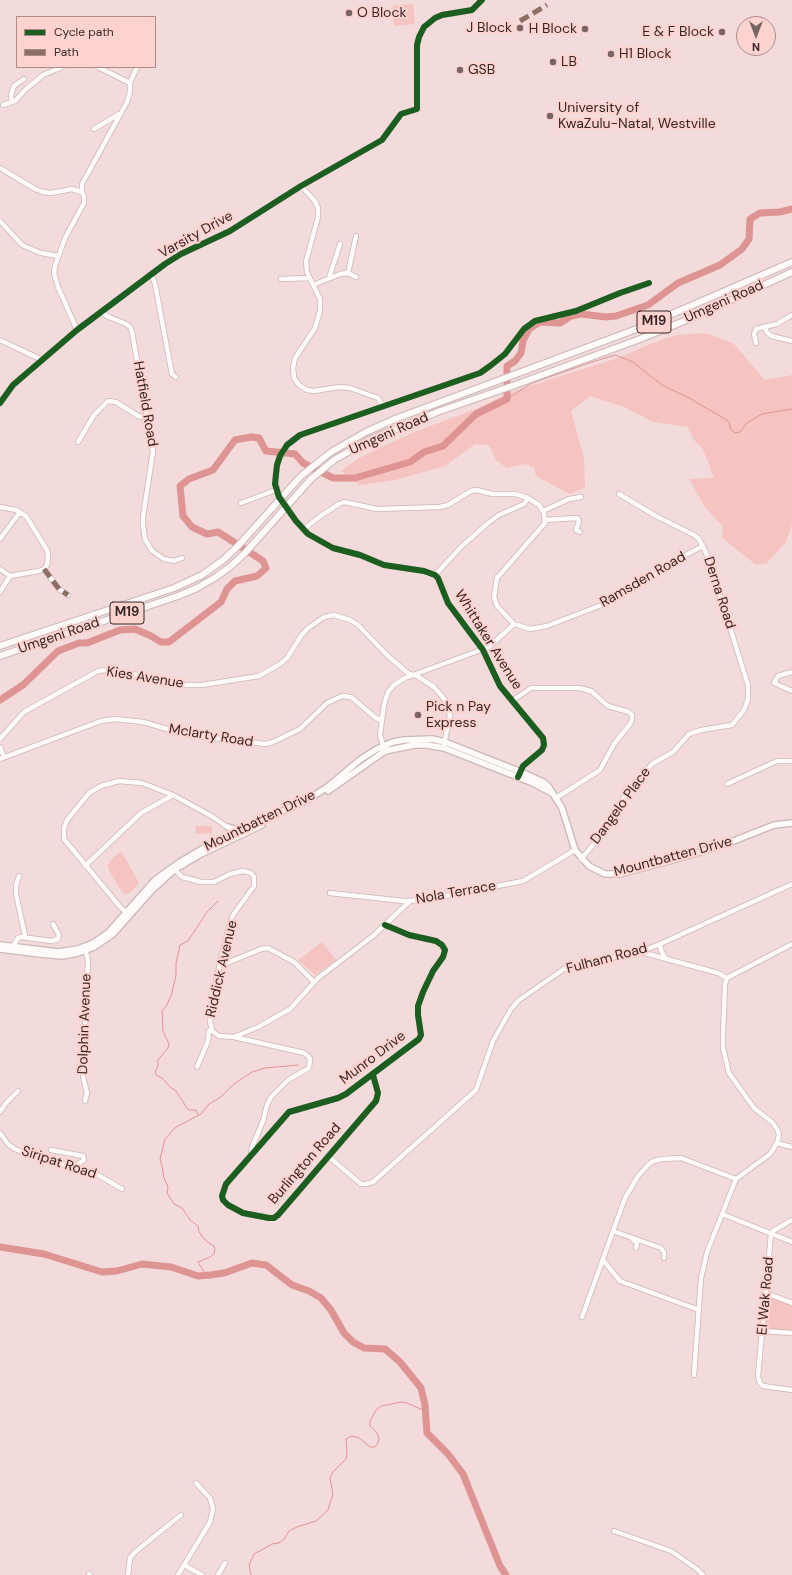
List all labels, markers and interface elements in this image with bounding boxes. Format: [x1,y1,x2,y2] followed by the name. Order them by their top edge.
[357,5,406,21] place label: O Block
[344,8,354,18] marker: O Block
[16,16,156,68] legend
[736,16,776,56] north arrow
[466,20,512,36] place label: J Block
[529,21,577,37] place label: H Block
[515,23,525,33] marker: J Block
[54,24,114,40] text: Cycle path
[580,24,590,34] marker: H Block
[642,24,714,40] place label: E & F Block
[717,27,727,37] marker: E & F Block
[752,40,760,54] text: N
[54,44,79,60] text: Path
[619,46,672,62] place label: H1 Block
[606,49,616,59] marker: H1 Block
[561,54,577,70] place label: LB
[548,57,558,67] marker: LB
[468,62,495,78] place label: GSB
[455,65,465,75] marker: GSB
[558,100,716,132] place label: University of KwaZulu-Natal, Westville
[545,111,555,121] marker: University of KwaZulu-Natal, Westville
[156,208,236,262] street label: Varsity Drive
[682,277,766,327] street label: Umgeni Road
[637,311,671,333] road number: M19
[129,360,161,448] street label: Hatfield Road
[347,409,431,459] street label: Umgeni Road
[597,549,689,611] street label: Ramsden Road
[699,555,739,631] street label: Derna Road
[451,587,525,693] street label: Whittaker Avenue
[110,602,144,624] road number: M19
[16,614,102,658] street label: Umgeni Road
[105,664,185,692] street label: Kies Avenue
[426,699,491,732] place label: Pick n Pay Express
[413,710,423,720] marker: Pick n Pay Express
[168,721,254,751] street label: Mclarty Road
[588,764,654,848] street label: Dangelo Place
[202,787,318,855] street label: Mountbatten Drive
[612,833,734,881] street label: Mountbatten Drive
[415,878,497,908] street label: Nola Terrace
[203,919,241,1019] street label: Riddick Avenue
[565,940,649,978] street label: Fulham Road
[75,973,95,1075] street label: Dolphin Avenue
[337,1028,409,1088] street label: Munro Drive
[265,1120,345,1208] street label: Burlington Road
[19,1143,99,1183] street label: Siripat Road
[754,1256,778,1336] street label: El Wak Road

